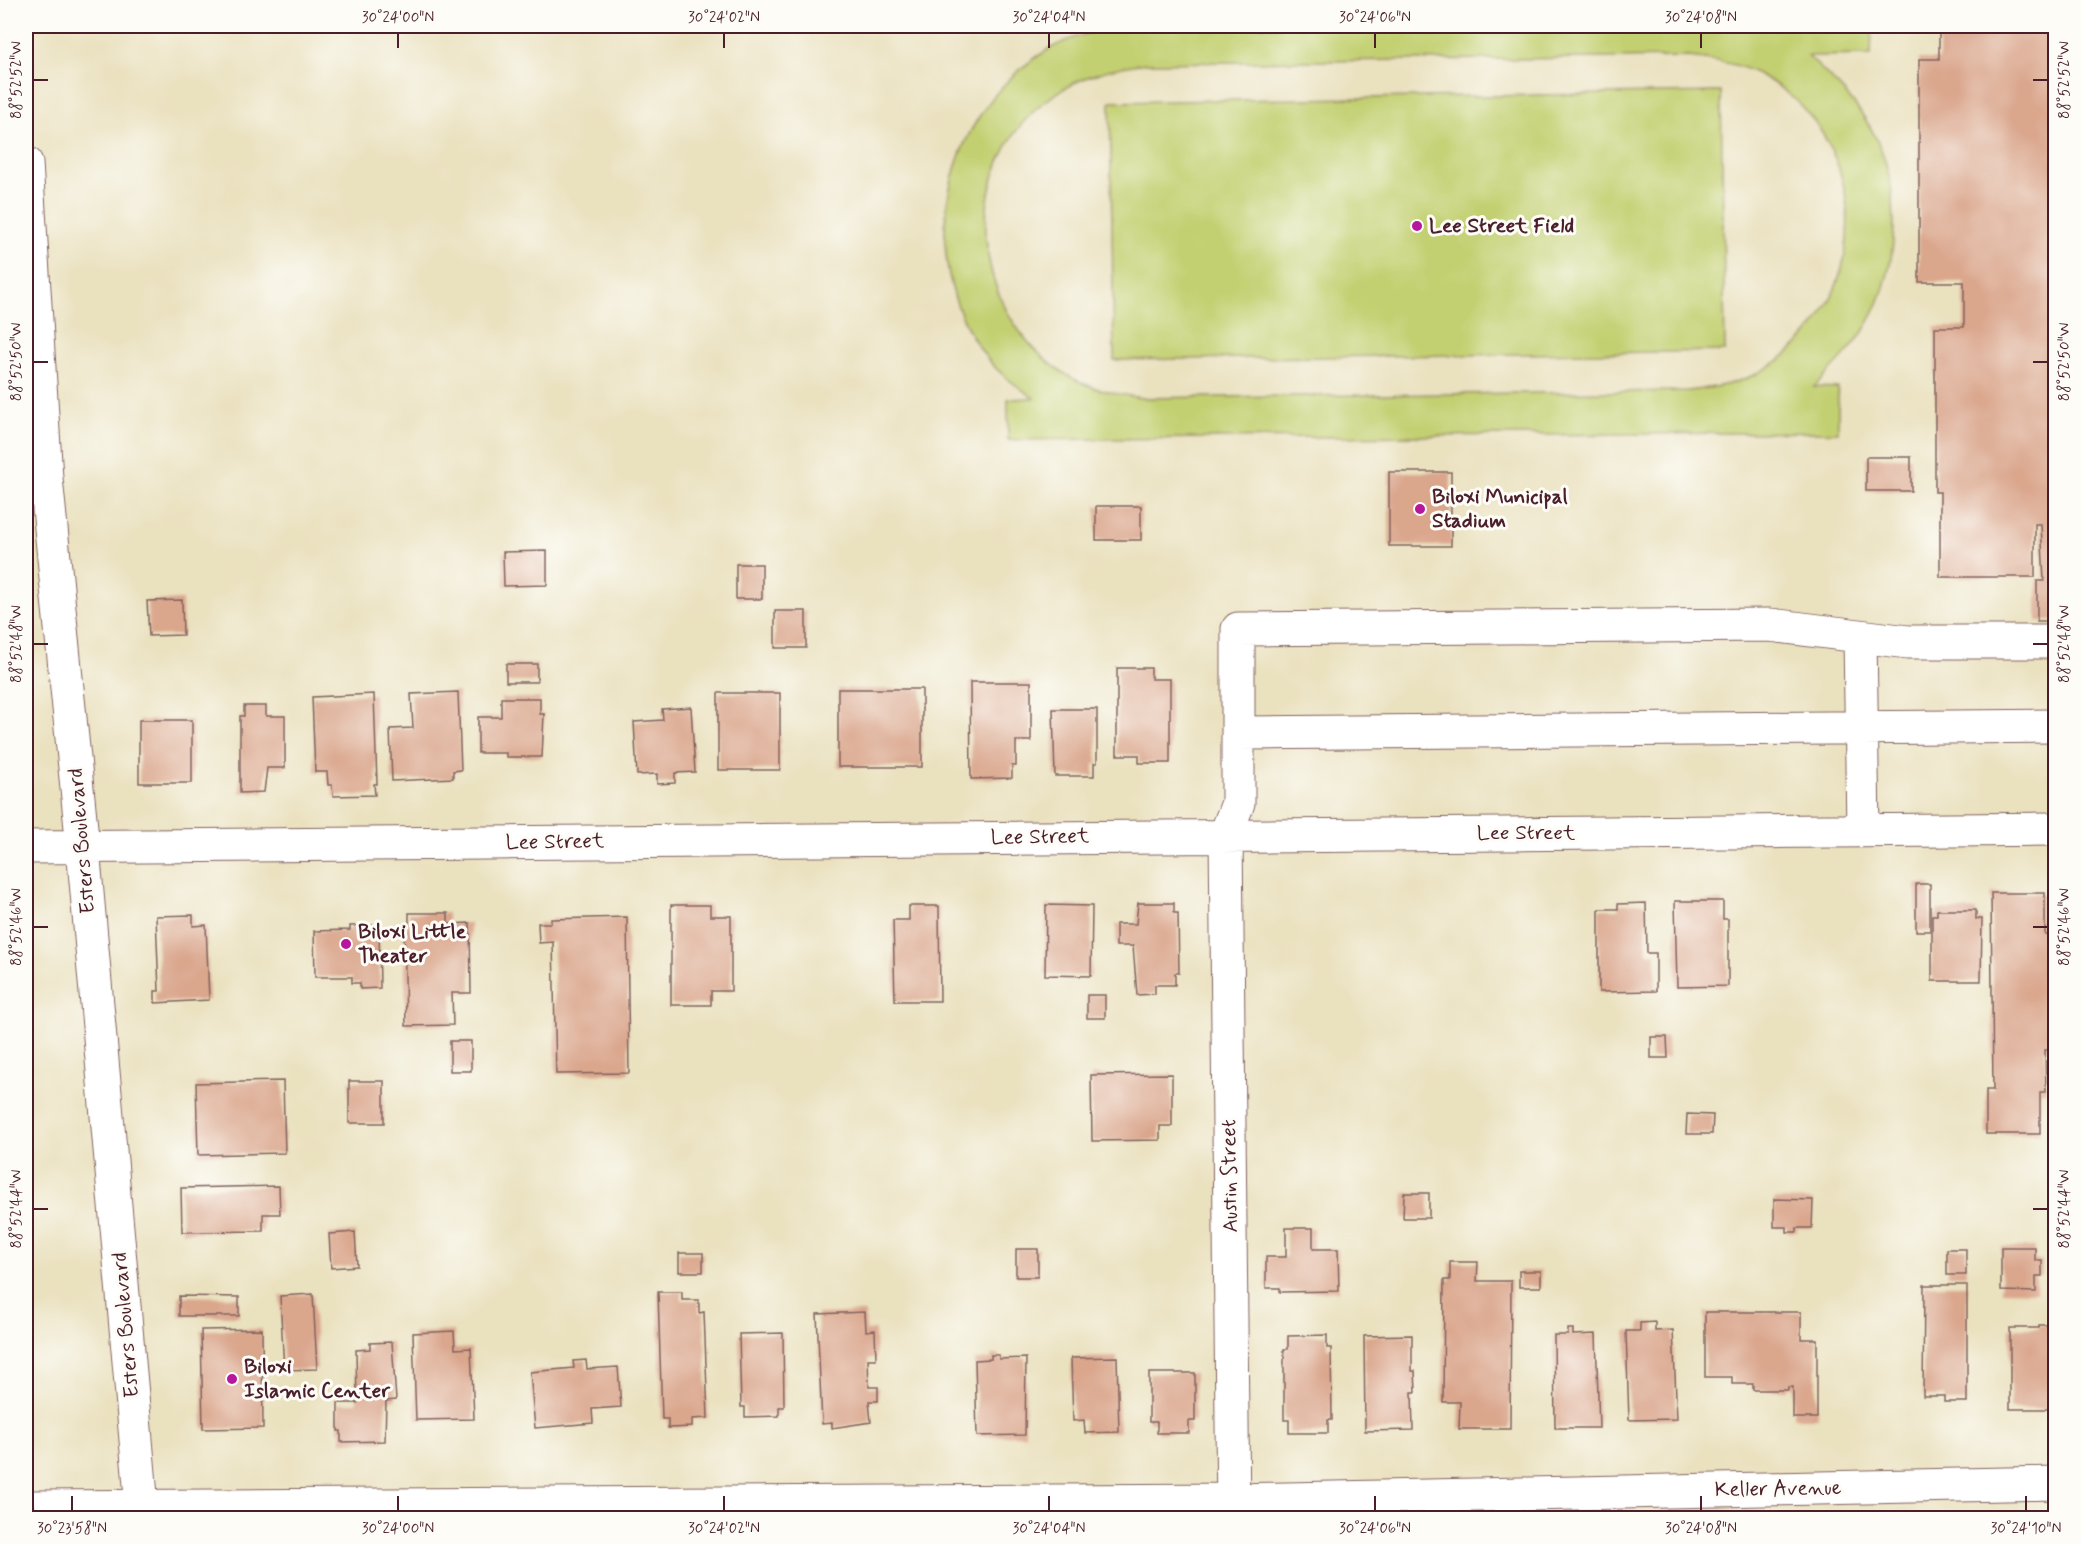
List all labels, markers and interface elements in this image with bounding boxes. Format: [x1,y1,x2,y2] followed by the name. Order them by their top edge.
[362,8,434,28] text: 30°24'00"N
[688,8,760,28] text: 30°24'02"N
[1012,8,1086,28] text: 30°24'04"N
[1339,8,1411,28] text: 30°24'06"N
[1665,8,1737,28] text: 30°24'08"N
[7,41,27,119] text: 88°52'52"W
[2055,41,2075,119] text: 88°52'52"W
[1429,212,1574,240] place label: Lee Street Field
[1410,219,1424,233] marker: Lee Street Field
[7,323,27,401] text: 88°52'50"W
[2055,323,2075,401] text: 88°52'50"W
[1432,483,1568,535] place label: Biloxi Municipal Stadium
[1413,502,1427,516] marker: Biloxi Municipal Stadium
[7,605,27,683] text: 88°52'48"W
[2055,605,2075,683] text: 88°52'48"W
[62,767,102,915] street label: Esters Boulevard
[1477,819,1576,847] street label: Lee Street
[990,822,1090,852] street label: Lee Street
[505,827,605,857] street label: Lee Street
[7,888,27,966] text: 88°52'46"W
[2055,888,2075,966] text: 88°52'46"W
[358,918,467,970] place label: Biloxi Little Theater
[339,937,353,951] marker: Biloxi Little Theater
[1215,1119,1245,1233] street label: Austin Street
[7,1170,27,1248] text: 88°52'44"W
[2055,1170,2075,1248] text: 88°52'44"W
[106,1251,146,1399] street label: Esters Boulevard
[244,1353,391,1405] place label: Biloxi Islamic Center
[225,1372,239,1386] marker: Biloxi Islamic Center
[1714,1474,1842,1504] street label: Keller Avenue
[37,1519,107,1539] text: 30°23'58"N
[362,1519,434,1539] text: 30°24'00"N
[688,1519,760,1539] text: 30°24'02"N
[1012,1519,1086,1539] text: 30°24'04"N
[1339,1519,1411,1539] text: 30°24'06"N
[1665,1519,1737,1539] text: 30°24'08"N
[1991,1519,2061,1539] text: 30°24'10"N

